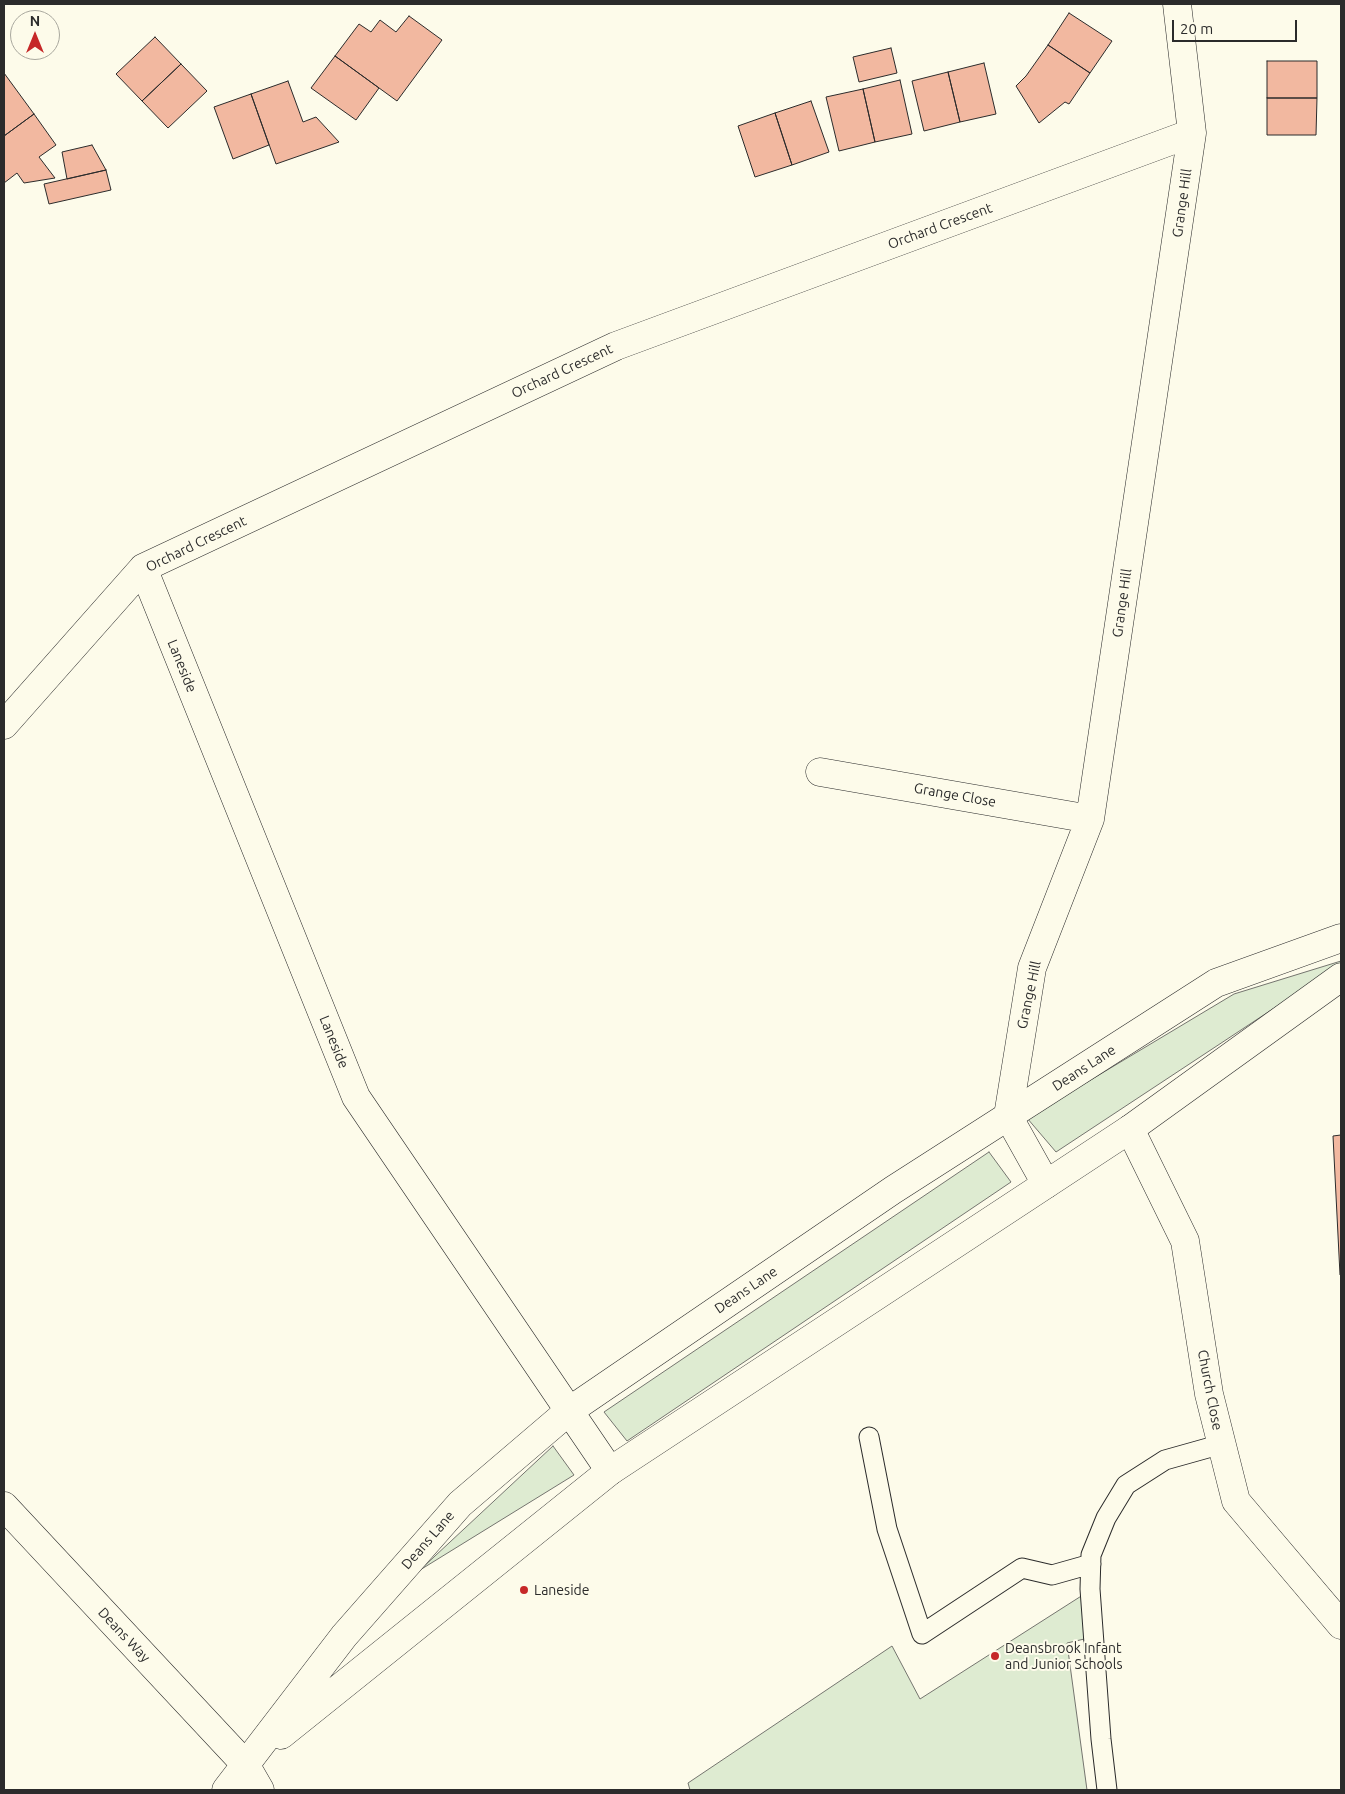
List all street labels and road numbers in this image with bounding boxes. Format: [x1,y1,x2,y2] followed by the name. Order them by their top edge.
[1169,168,1195,238] street label: Grange Hill
[885,199,995,253] street label: Orchard Crescent
[509,340,615,402] street label: Orchard Crescent
[143,512,249,576] street label: Orchard Crescent
[1109,568,1135,638] street label: Grange Hill
[164,637,200,695] street label: Laneside
[913,780,997,810] street label: Grange Close
[1014,959,1044,1031] street label: Grange Hill
[316,1013,352,1071] street label: Laneside
[1049,1041,1119,1095] street label: Deans Lane
[711,1263,781,1317] street label: Deans Lane
[1194,1348,1226,1432] street label: Church Close
[398,1507,458,1573] street label: Deans Lane
[94,1604,154,1666] street label: Deans Way

